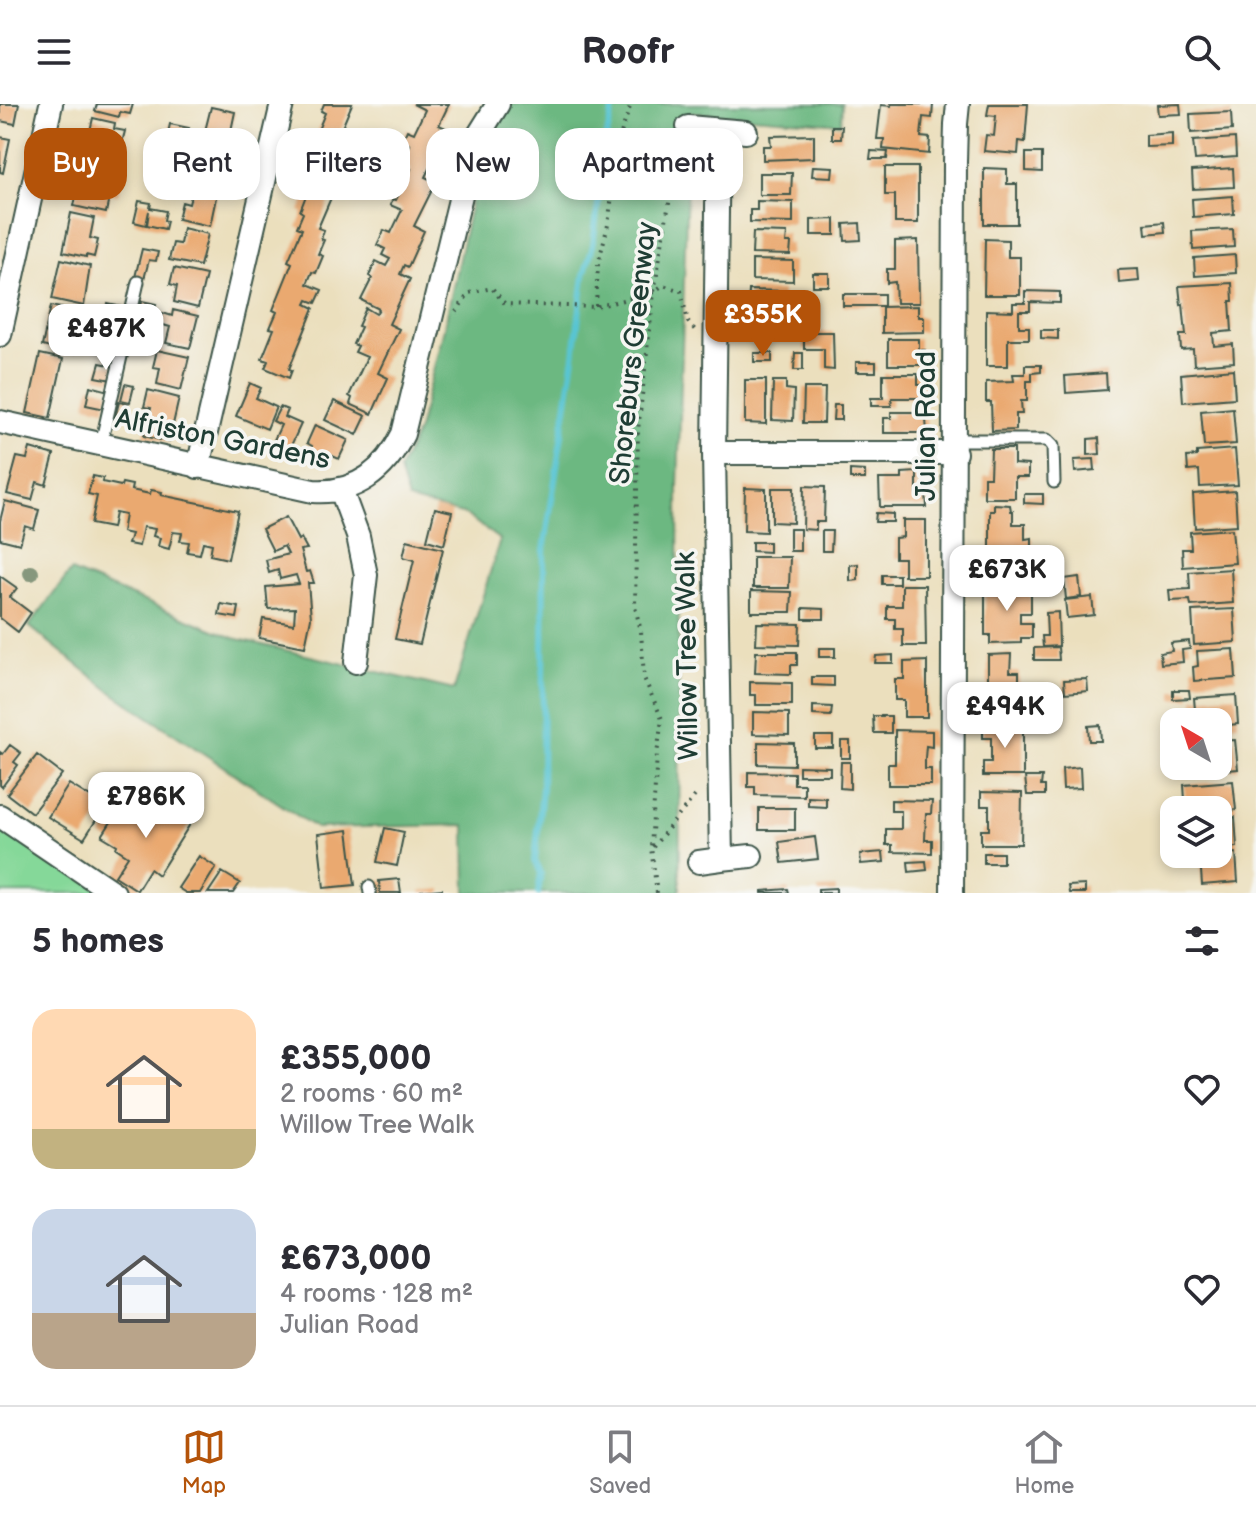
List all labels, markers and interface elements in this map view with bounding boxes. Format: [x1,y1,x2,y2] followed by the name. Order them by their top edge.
[32,30,76,74] icon: menu
[1180,30,1224,74] icon: search
[582,31,674,74] text: Roofr
[24,128,127,200] chip: Buy
[143,128,260,200] chip: Rent
[276,128,410,200] chip: Filters
[426,128,539,200] chip: New
[555,128,743,200] chip: Apartment
[603,220,664,486] street label: Shoreburs Greenway
[707,290,819,358] pin: £355K
[723,300,803,331] text: £355K
[50,304,162,372] pin: £487K
[66,314,146,345] text: £487K
[910,351,943,501] street label: Julian Road
[112,402,333,477] street label: Alfriston Gardens
[951,545,1063,613] pin: £673K
[669,551,706,761] street label: Willow Tree Walk
[967,555,1047,586] text: £673K
[949,682,1061,750] pin: £494K
[965,692,1045,723] text: £494K
[1160,708,1232,780] north arrow
[1160,708,1232,868] map controls
[90,772,202,840] pin: £786K
[106,782,186,813] text: £786K
[1160,796,1232,868] button: layers
[1180,919,1224,963] icon: filters
[32,921,164,962] text: 5 homes
[280,1038,431,1079] text: £355,000
[96,1041,192,1137] icon: home
[1180,1067,1224,1111] icon: heart
[280,1079,463,1110] text: 2 rooms · 60 m²
[280,1110,474,1141] text: Willow Tree Walk
[280,1238,431,1279] text: £673,000
[96,1241,192,1337] icon: home
[1180,1267,1224,1311] icon: heart
[280,1279,473,1310] text: 4 rooms · 128 m²
[280,1310,419,1341] text: Julian Road
[182,1425,226,1500] tab: Map
[589,1425,651,1500] tab: Saved
[1014,1425,1074,1500] tab: Home

